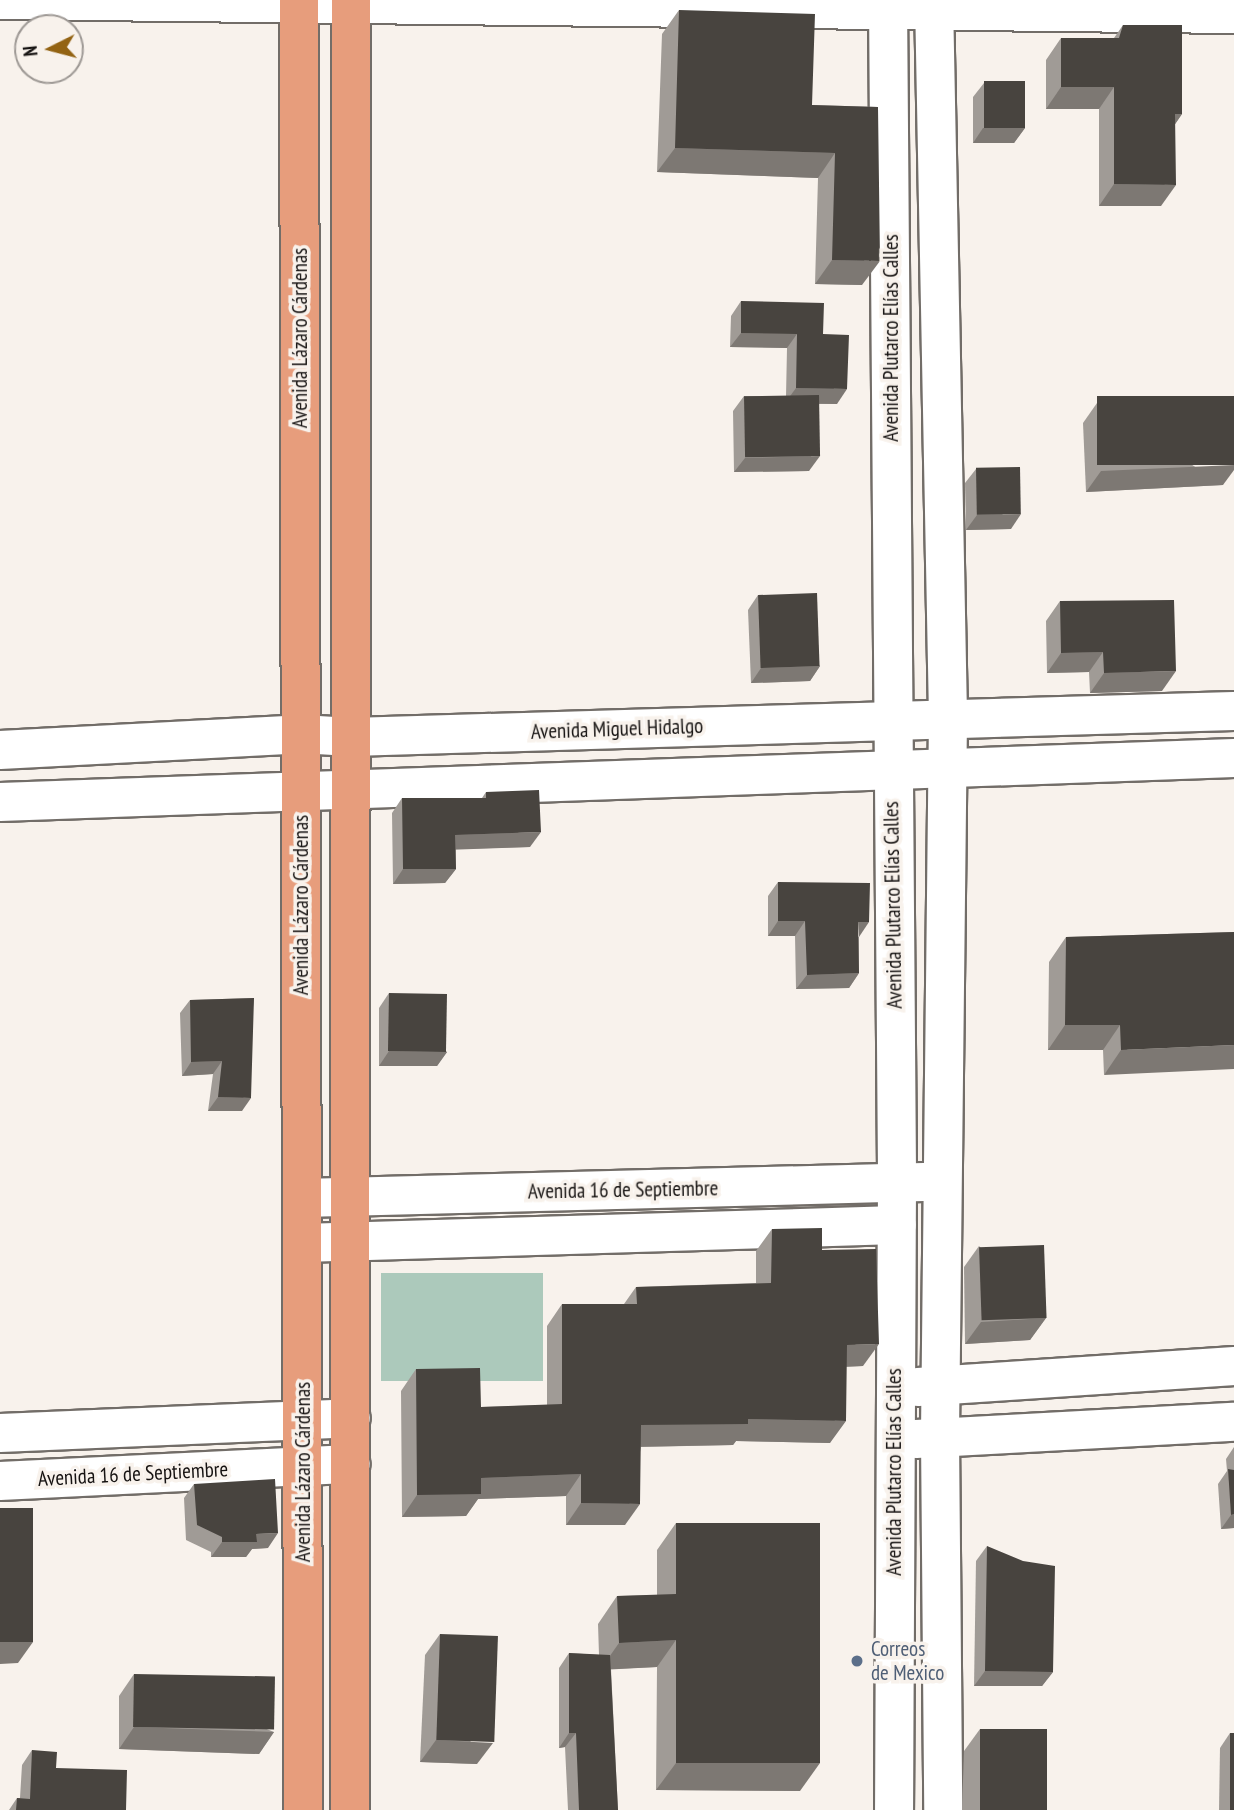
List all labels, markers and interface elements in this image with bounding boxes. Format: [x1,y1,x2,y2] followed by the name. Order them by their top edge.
[14,14,84,84] north arrow
[18,45,43,57] text: N
[878,234,904,442] street label: Avenida Plutarco Elías Calles
[287,248,313,428] street label: Avenida Lázaro Cárdenas
[530,713,704,745] street label: Avenida Miguel Hidalgo
[879,801,907,1009] street label: Avenida Plutarco Elías Calles
[288,815,314,995] street label: Avenida Lázaro Cárdenas
[528,1176,718,1204] street label: Avenida 16 de Septiembre
[881,1368,907,1576] street label: Avenida Plutarco Elías Calles
[290,1382,316,1562] street label: Avenida Lázaro Cárdenas
[37,1456,229,1492] street label: Avenida 16 de Septiembre
[871,1636,944,1686] place label: Correos de Mexico
[849,1653,865,1669] marker: Correos de Mexico

